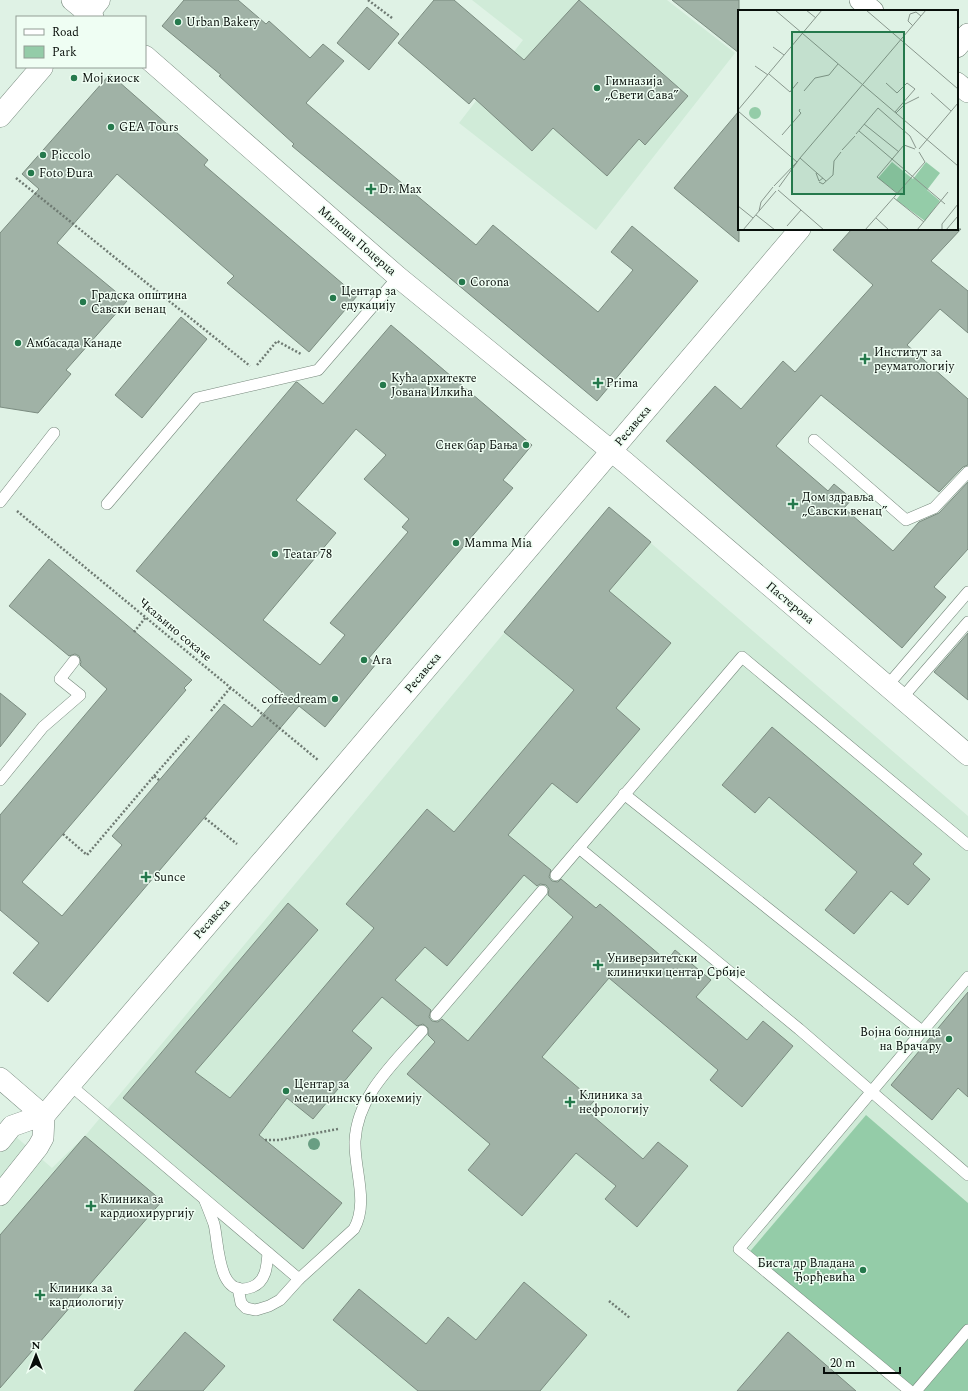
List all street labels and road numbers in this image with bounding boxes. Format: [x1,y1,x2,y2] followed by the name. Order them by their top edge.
[314,201,401,281] street label: Милоша Поцерца
[610,401,656,451] street label: Ресавска
[762,577,819,629] street label: Пастерова
[134,594,216,667] street label: Чкаљино сокаче
[400,648,446,698] street label: Ресавска
[189,894,235,944] street label: Ресавска

